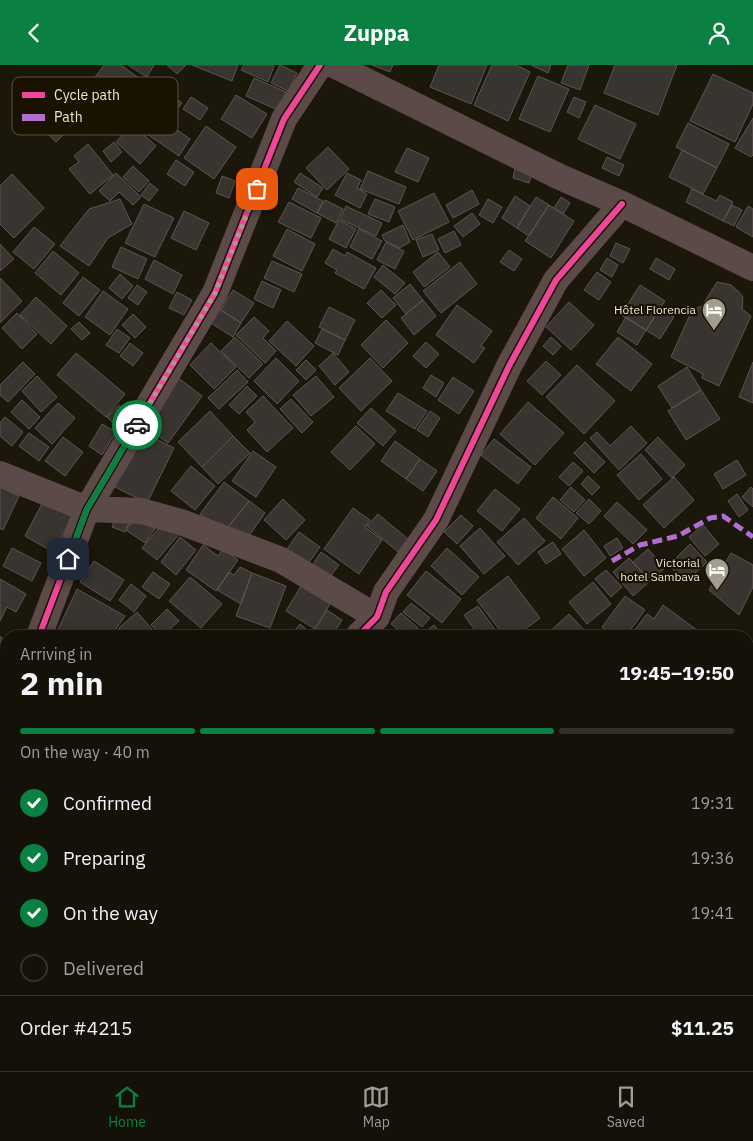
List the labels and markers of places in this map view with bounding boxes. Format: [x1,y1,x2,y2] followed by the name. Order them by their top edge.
[236,168,278,210] pin
[701,297,727,331] hotel icon: Hôtel Florencia
[614,302,697,317] place label: Hôtel Florencia
[47,538,89,580] pin
[620,555,701,584] place label: Victorial hotel Sambava
[704,557,730,591] hotel icon: Victorial hotel Sambava

